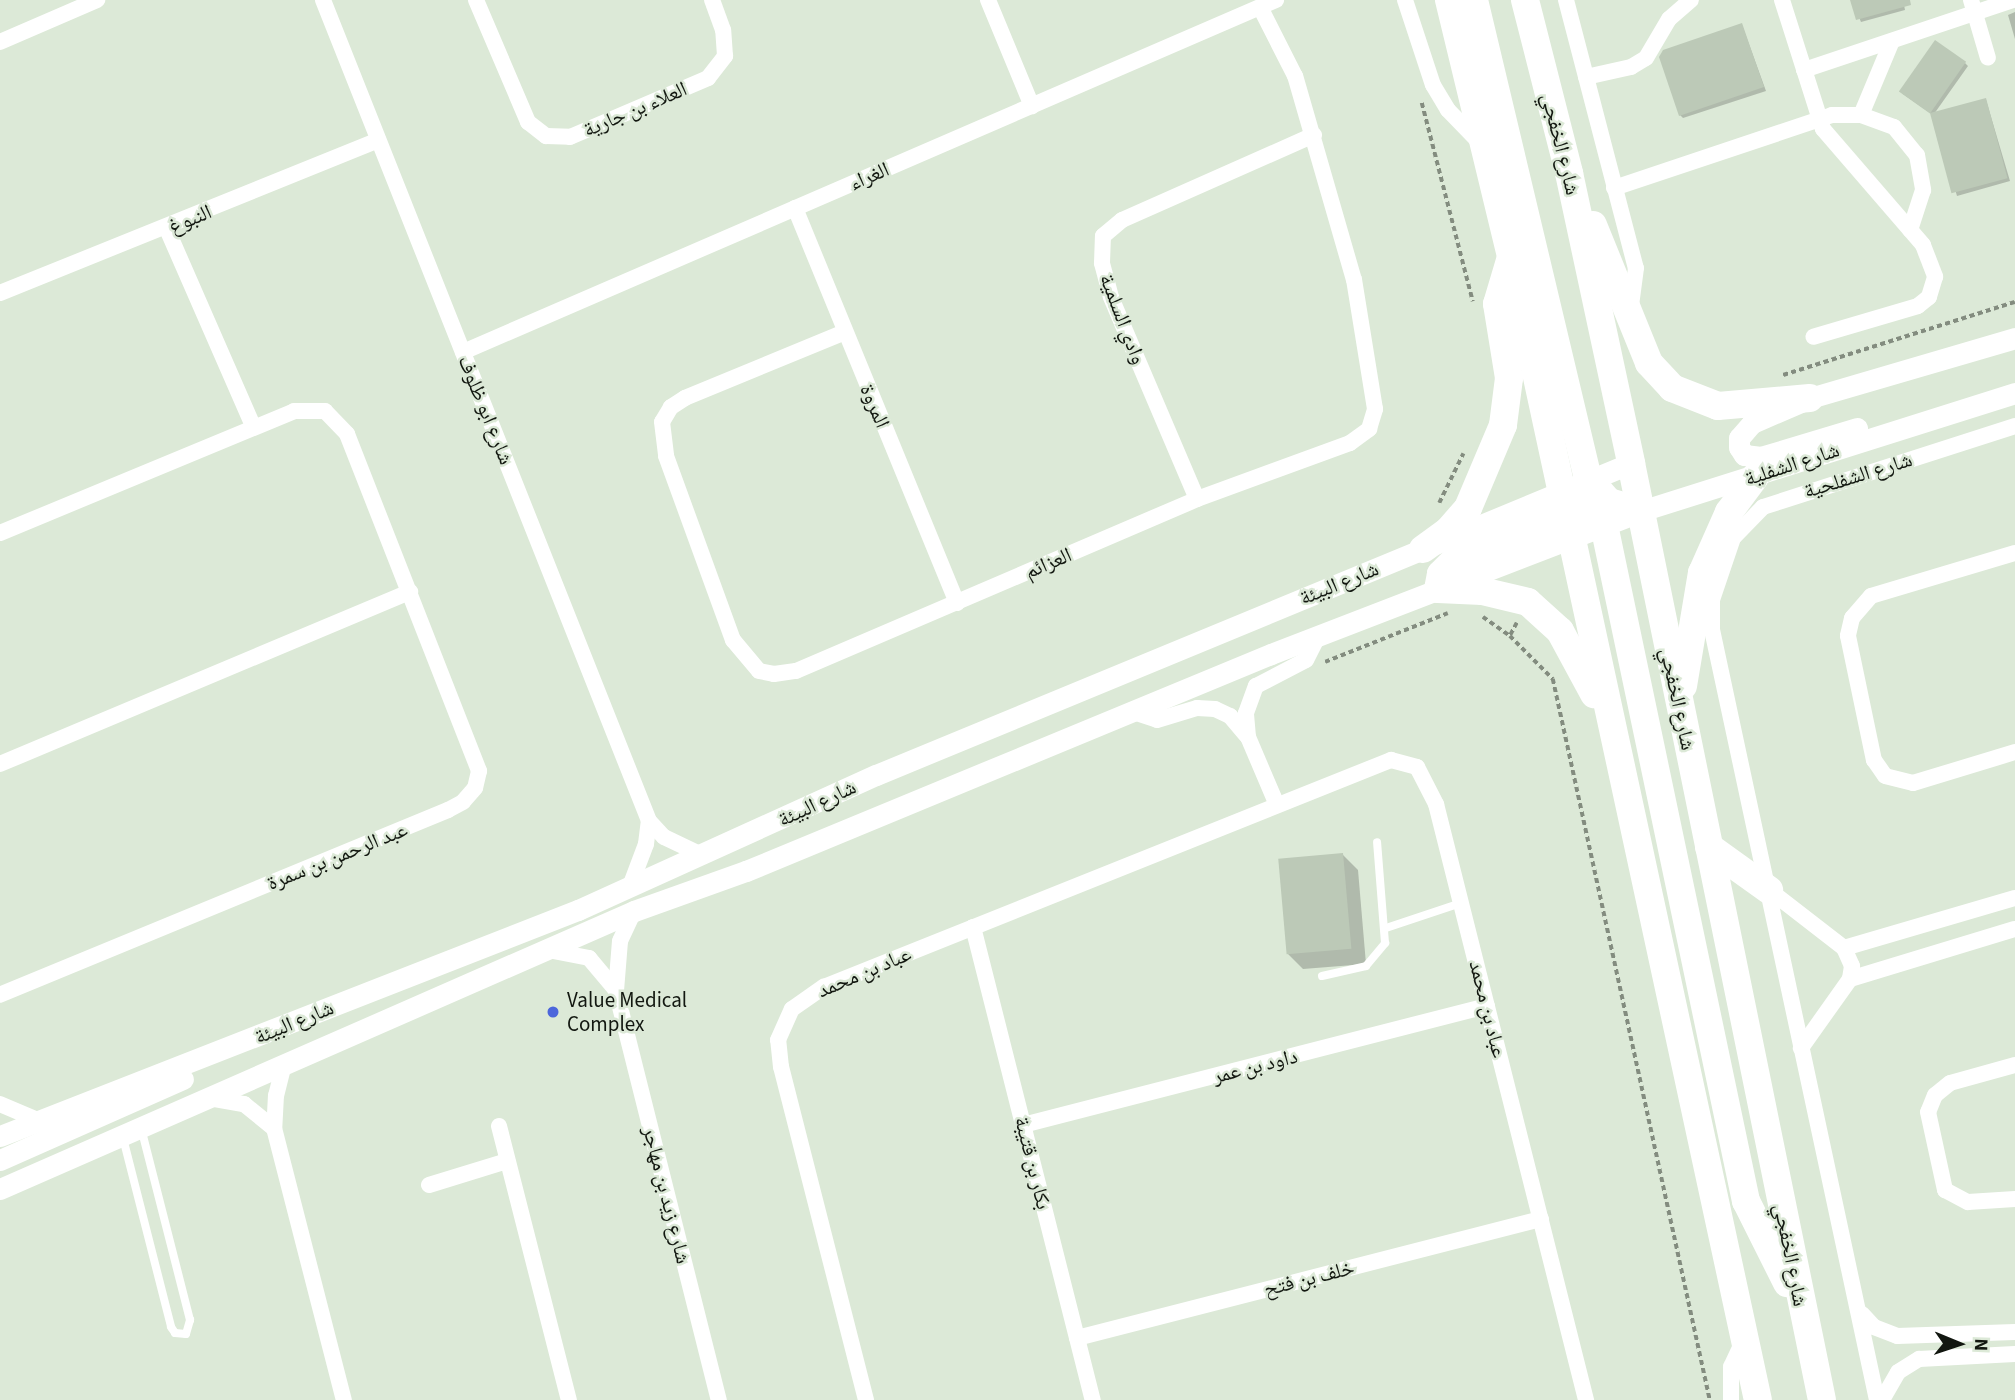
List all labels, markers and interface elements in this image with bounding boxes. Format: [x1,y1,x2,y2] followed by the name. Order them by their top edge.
[579,76,691,142] street label: العلاء بن جارية
[1536,90,1586,198] street label: شارع الخفجي
[845,156,893,196] street label: الغراء
[165,199,215,239] street label: النبوغ
[1094,270,1152,368] street label: وادي السلمية
[453,352,519,468] street label: شارع ابو ظلوف
[855,380,895,432] street label: المروة
[1742,437,1842,491] street label: شارع الشفلية
[1801,447,1915,503] street label: شارع الشفلحية
[1021,542,1075,584] street label: العزائم
[1296,556,1382,610] street label: شارع البيئة
[1655,645,1701,753] street label: شارع الخفجي
[774,774,860,832] street label: شارع البيئة
[263,816,411,896] street label: عبد الرحمن بن سمرة
[813,941,915,1003] street label: عباد بن محمد
[1464,958,1512,1060] street label: عباد بن محمد
[567,987,687,1037] place label: Value Medical Complex
[251,995,337,1049] street label: شارع البيئة
[545,1004,561,1020] marker: Value Medical Complex
[1210,1043,1300,1089] street label: داود بن عمر
[1009,1114,1057,1212] street label: بكار بن قتيبة
[638,1124,696,1266] street label: شارع زيد بن مهاجر
[1769,1202,1813,1308] street label: شارع الخفجي
[1261,1255,1357,1301] street label: خلف بن فتح
[1924,1309,1994,1379] north arrow
[1967,1338,1994,1352] text: N

